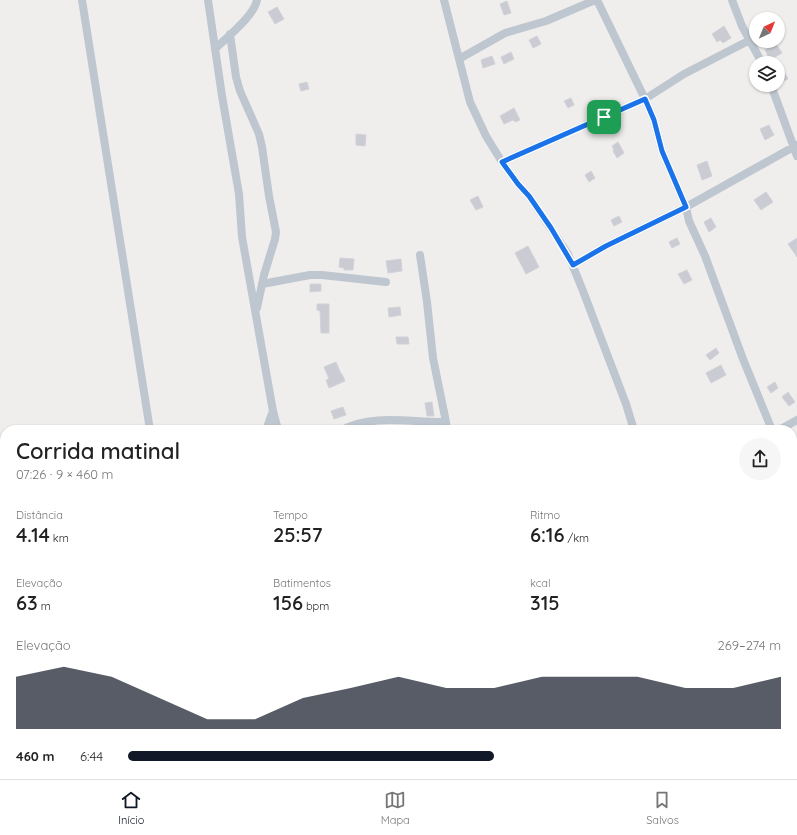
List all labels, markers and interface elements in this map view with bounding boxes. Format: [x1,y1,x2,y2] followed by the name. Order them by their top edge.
[749,12,785,48] north arrow
[749,12,785,92] map controls
[749,56,785,92] button: layers
[587,100,621,134] pin
[593,106,615,128] icon: arrive
[16,437,180,465] text: Corrida matinal
[739,438,781,480] button: share
[16,466,113,482] text: 07:26 · 9 × 460 m
[16,508,63,522] text: Distância
[273,508,308,522] text: Tempo
[530,508,560,522] text: Ritmo
[16,522,50,547] text: 4.14
[273,522,323,547] text: 25:57
[530,522,564,547] text: 6:16
[50,531,69,545] text: km
[564,531,589,545] text: /km
[16,576,62,590] text: Elevação
[273,576,331,590] text: Batimentos
[530,576,551,590] text: kcal
[16,590,38,615] text: 63
[273,590,303,615] text: 156
[530,590,560,615] text: 315
[38,599,51,613] text: m
[303,599,329,613] text: bpm
[16,637,71,653] text: Elevação
[718,637,781,653] text: 269–274 m
[16,748,54,764] text: 460 m
[80,748,103,764] text: 6:44
[118,789,144,827] tab: Início
[381,789,410,827] tab: Mapa
[646,789,679,827] tab: Salvos

